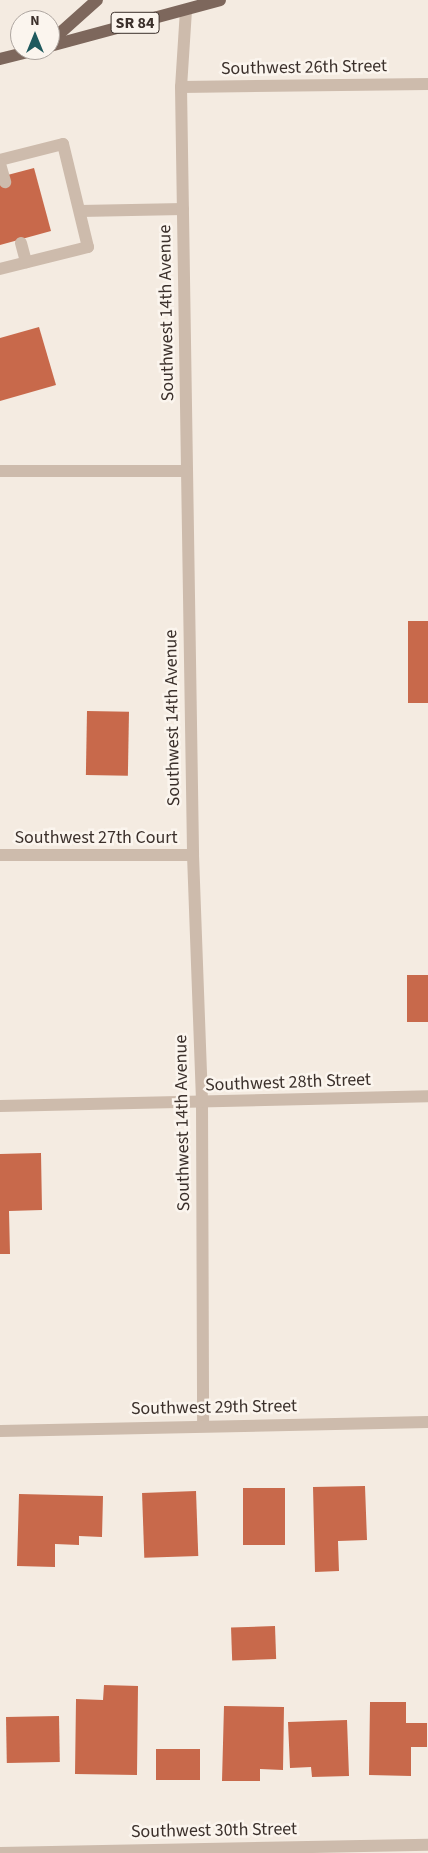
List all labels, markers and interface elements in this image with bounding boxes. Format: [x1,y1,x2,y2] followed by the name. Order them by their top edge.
[110,9,160,36] road number: SR 84
[10,10,60,60] north arrow
[30,11,40,31] text: N
[221,56,387,80] street label: Southwest 26th Street
[155,225,179,401] street label: Southwest 14th Avenue
[161,630,185,806] street label: Southwest 14th Avenue
[14,827,178,849] street label: Southwest 27th Court
[171,1035,195,1211] street label: Southwest 14th Avenue
[205,1069,371,1097] street label: Southwest 28th Street
[131,1396,297,1420] street label: Southwest 29th Street
[131,1819,297,1843] street label: Southwest 30th Street

